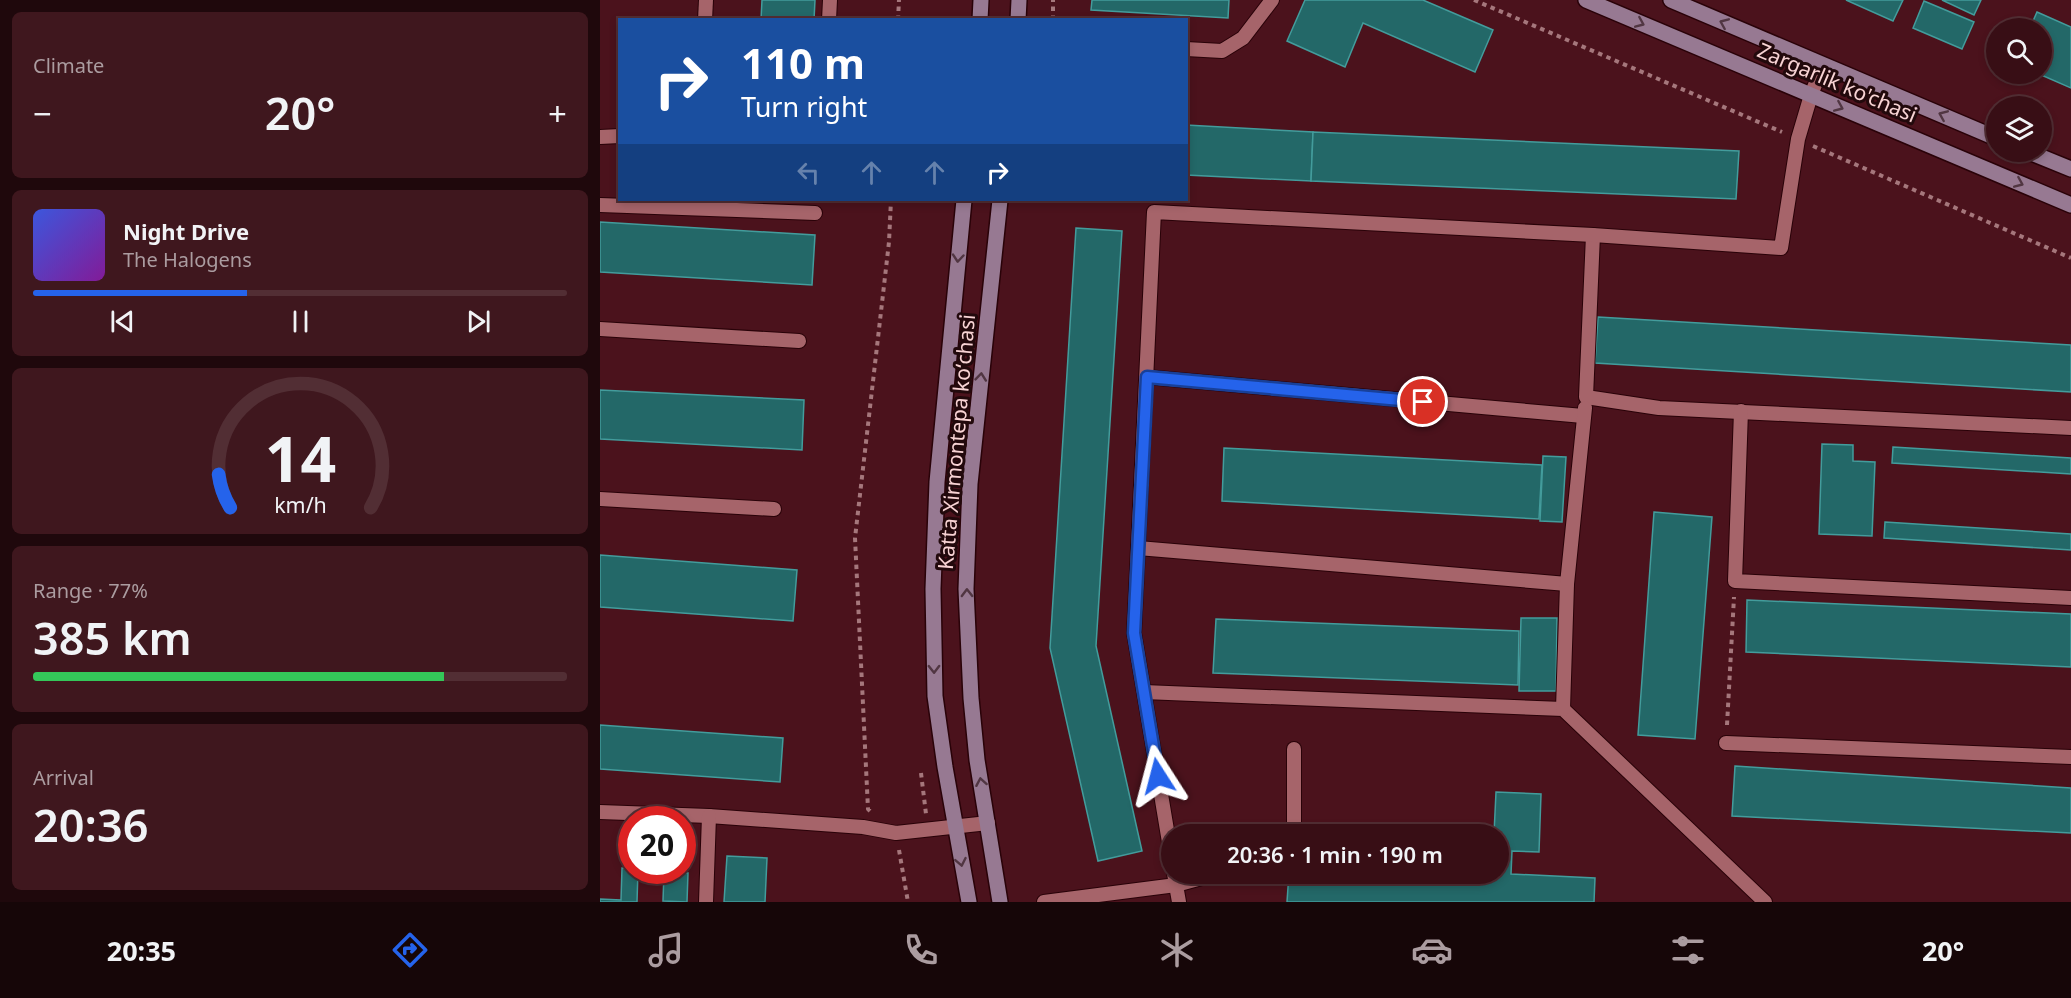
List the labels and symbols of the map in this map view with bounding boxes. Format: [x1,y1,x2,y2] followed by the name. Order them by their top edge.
[1634,16,1645,28] one-way arrow
[1720,18,1731,30] one-way arrow
[1753,36,1921,128] street label: Zargarlik ko'chasi
[1833,100,1844,112] one-way arrow
[1938,110,1949,122] one-way arrow
[2012,176,2023,188] one-way arrow
[952,253,965,262] one-way arrow
[931,313,981,571] street label: Katta Xirmontepa koʻchasi
[975,373,987,382] one-way arrow
[1397,376,1448,427] pin
[961,588,973,597] one-way arrow
[928,664,941,673] one-way arrow
[1126,744,1190,808] position arrow
[975,777,988,787] one-way arrow
[618,806,696,884] speed limit sign: 20
[954,856,967,866] one-way arrow

